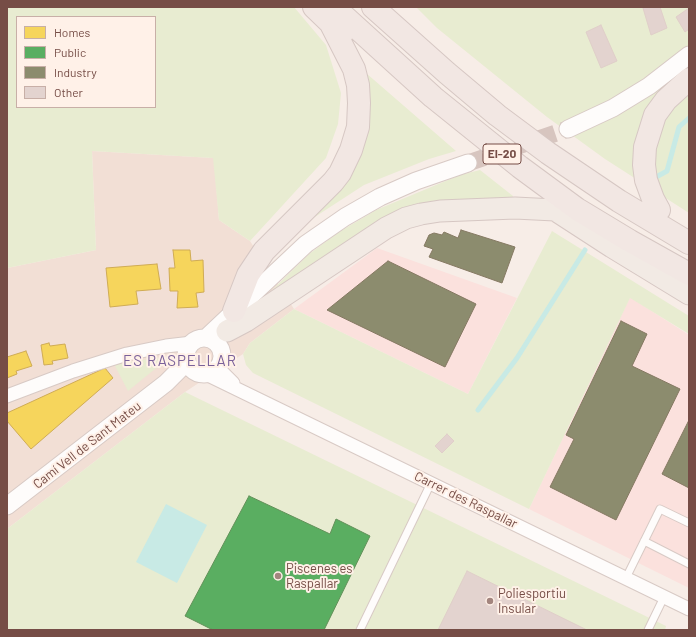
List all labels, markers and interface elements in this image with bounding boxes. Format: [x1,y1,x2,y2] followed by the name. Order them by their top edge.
[16,16,156,108] legend
[54,25,90,39] text: Homes
[54,45,86,59] text: Public
[54,65,97,79] text: Industry
[54,85,83,99] text: Other
[483,144,521,164] road number: EI-20
[123,352,237,370] district label: ES RASPELLAR
[30,398,144,492] street label: Camí Vell de Sant Mateu
[412,468,520,532] street label: Carrer des Raspallar
[286,561,353,592] place label: Piscenes es Raspallar
[273,571,283,581] marker: Piscenes es Raspallar
[498,586,566,617] place label: Poliesportiu Insular
[485,596,495,606] marker: Poliesportiu Insular

